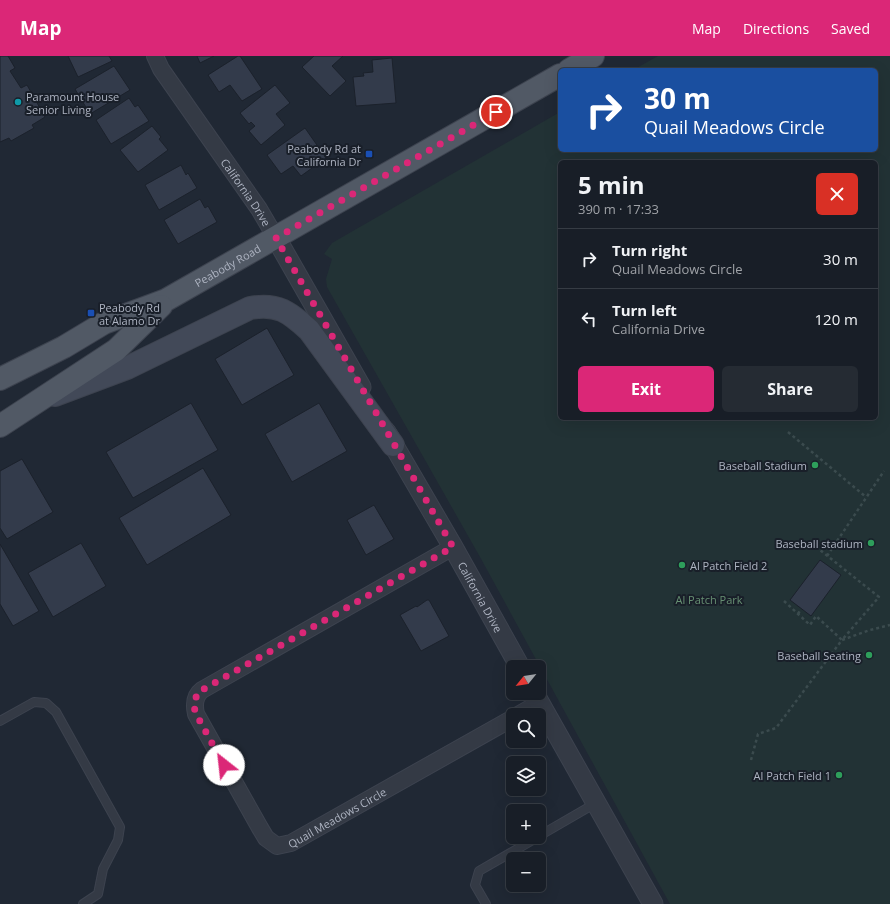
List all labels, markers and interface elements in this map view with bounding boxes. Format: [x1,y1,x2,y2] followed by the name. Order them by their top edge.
[20,15,61,41] text: Map
[692,19,721,38] text: Map
[743,19,809,38] text: Directions
[831,19,870,38] text: Saved
[644,79,711,117] text: 30 m
[578,84,630,136] icon: right
[26,89,119,117] place label: Paramount House Senior Living
[479,95,513,129] pin
[13,97,23,107] marker: Paramount House Senior Living
[485,101,507,123] icon: arrive
[644,115,825,139] text: Quail Meadows Circle
[287,141,361,169] place label: Peabody Rd at California Dr
[364,149,374,159] marker: Peabody Rd at California Dr
[218,155,275,229] street label: California Drive
[578,168,645,201] text: 5 min
[816,173,858,215] button: close
[578,200,659,218] text: 390 m · 17:33
[192,240,263,290] street label: Peabody Road
[612,240,687,260] text: Turn right
[578,248,600,270] icon: right
[823,249,858,269] text: 30 m
[612,260,742,278] text: Quail Meadows Circle
[99,300,160,328] place label: Peabody Rd at Alamo Dr
[612,300,677,320] text: Turn left
[86,308,96,318] marker: Peabody Rd at Alamo Dr
[578,308,600,330] icon: left
[814,309,858,329] text: 120 m
[612,320,705,338] text: California Drive
[578,366,714,412] button: Exit
[722,366,858,412] button: Share
[719,458,807,473] place label: Baseball Stadium
[810,460,820,470] marker: Baseball Stadium
[775,536,863,551] place label: Baseball stadium
[866,538,876,548] marker: Baseball stadium
[690,558,767,573] place label: Al Patch Field 2
[455,559,507,635] street label: California Drive
[677,560,687,570] marker: Al Patch Field 2
[675,592,743,607] park label: Al Patch Park
[777,648,861,663] place label: Baseball Seating
[864,650,874,660] marker: Baseball Seating
[506,660,546,700] north arrow
[506,660,546,892] map controls
[506,708,546,748] button: search
[203,744,245,786] position arrow
[506,756,546,796] button: layers
[754,768,831,783] place label: Al Patch Field 1
[834,770,844,780] marker: Al Patch Field 1
[285,784,389,851] street label: Quail Meadows Circle
[506,804,546,844] button: +
[506,852,546,892] button: −

